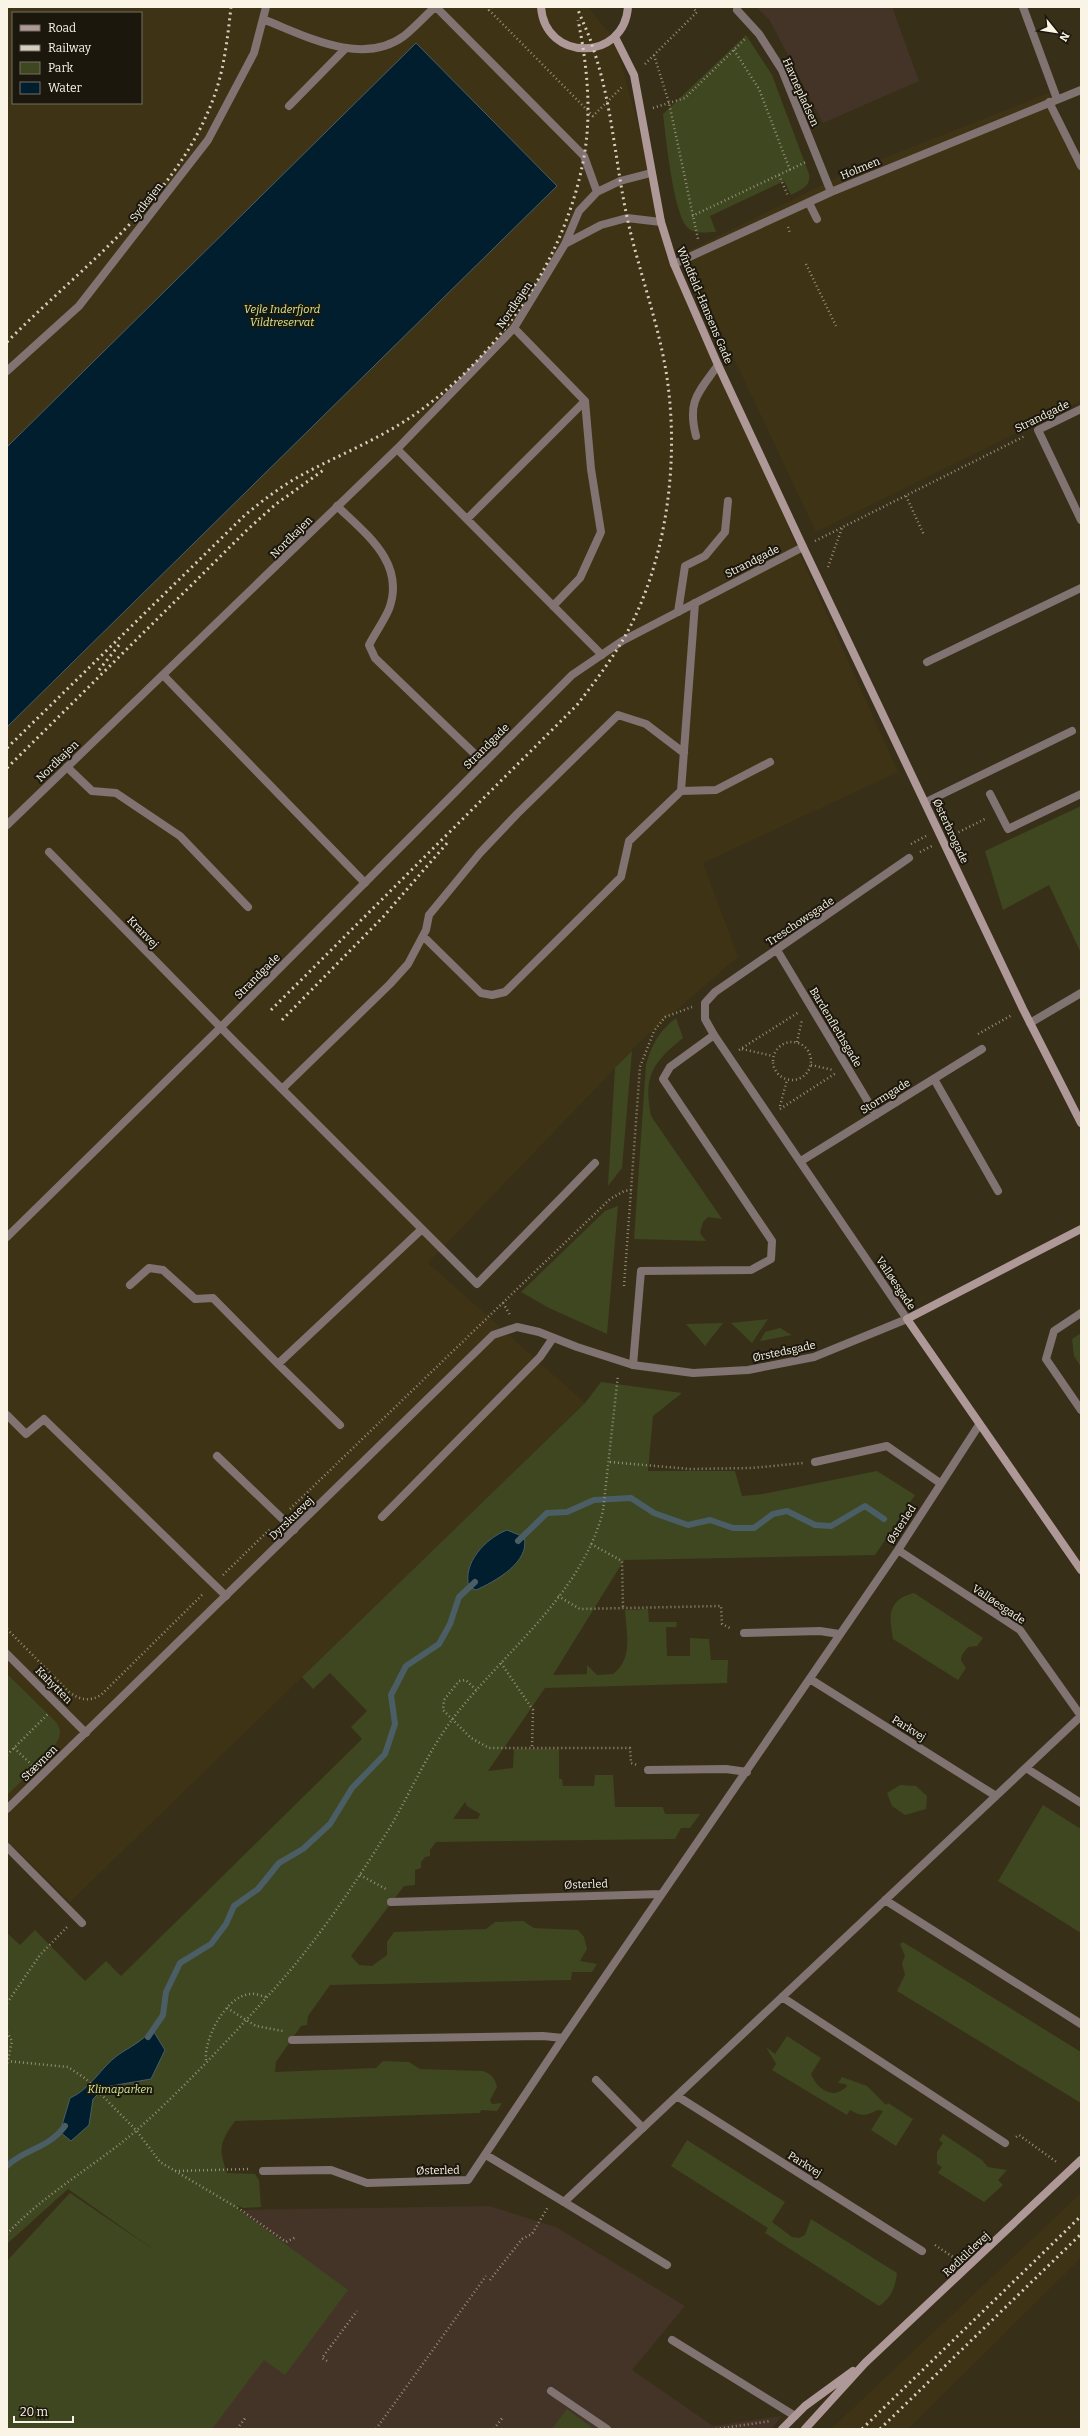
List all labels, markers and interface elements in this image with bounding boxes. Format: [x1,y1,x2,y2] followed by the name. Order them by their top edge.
[12,12,142,104] legend
[1036,12,1076,52] north arrow
[48,21,76,35] text: Road
[1056,30,1072,44] text: N
[48,41,92,55] text: Railway
[780,56,821,128] street label: Havnepladsen
[48,61,74,75] text: Park
[48,81,83,95] text: Water
[838,155,882,182] street label: Holmen
[127,180,166,225] street label: Sydkajen
[674,245,735,366] street label: Windfeld-Hansens Gade
[494,279,535,331] street label: Nordkajen
[244,303,321,329] park label: Vejle Inderfjord Vildtreservat
[1013,398,1072,435] street label: Strandgade
[268,514,315,561] street label: Nordkajen
[723,542,781,581] street label: Strandgade
[461,721,512,772] street label: Strandgade
[33,738,81,785] street label: Nordkajen
[930,797,971,866] street label: Østerbrogade
[764,894,837,949] street label: Treschowsgade
[124,914,161,951] street label: Kranvej
[232,951,283,1002] street label: Strandgade
[807,985,864,1069] street label: Bardenflethsgade
[858,1076,913,1117] street label: Stormgade
[873,1254,918,1312] street label: Valløesgade
[751,1338,817,1365] street label: Ørstedsgade
[266,1494,316,1543] street label: Dyrskuevej
[884,1502,919,1546] street label: Østerled
[970,1582,1028,1627] street label: Valløesgade
[33,1664,75,1706] street label: Kahytten
[889,1713,928,1744] street label: Parkvej
[19,1743,60,1784] street label: Stævnen
[564,1877,609,1892] street label: Østerled
[87,2083,153,2096] park label: Klimaparken
[785,2149,824,2180] street label: Parkvej
[416,2164,460,2177] street label: Østerled
[940,2229,992,2279] street label: Rødkildevej
[14,2398,73,2424] scale bar
[20,2405,49,2419] text: 20 m

